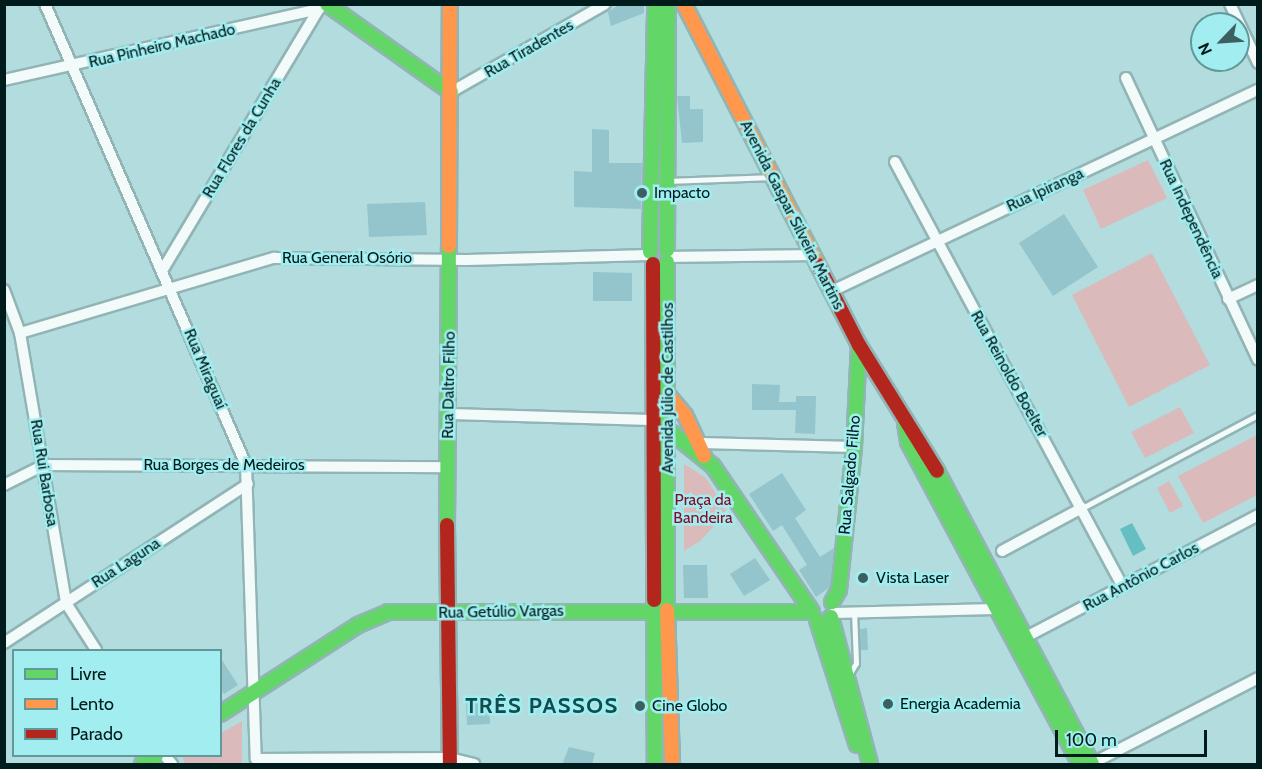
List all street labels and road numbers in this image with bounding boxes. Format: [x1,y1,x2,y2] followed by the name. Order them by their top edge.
[481,16,577,82] street label: Rua Tiradentes
[87,20,237,72] street label: Rua Pinheiro Machado
[199,74,285,202] street label: Rua Flores da Cunha
[736,117,848,313] street label: Avenida Gaspar Silveira Martins
[1155,156,1227,282] street label: Rua Independência
[1004,164,1086,216] street label: Rua Ipiranga
[282,248,412,268] street label: Rua General Osório
[658,302,678,474] street label: Avenida Júlio de Castilhos
[966,307,1052,441] street label: Rua Reinoldo Boelter
[179,326,231,412] street label: Rua Miraguaí
[438,331,460,439] street label: Rua Daltro Filho
[835,415,865,535] street label: Rua Salgado Filho
[26,418,62,528] street label: Rua Rui Barbosa
[143,455,305,475] street label: Rua Borges de Medeiros
[88,534,164,592] street label: Rua Laguna
[1080,538,1202,616] street label: Rua Antônio Carlos
[438,601,564,623] street label: Rua Getúlio Vargas

